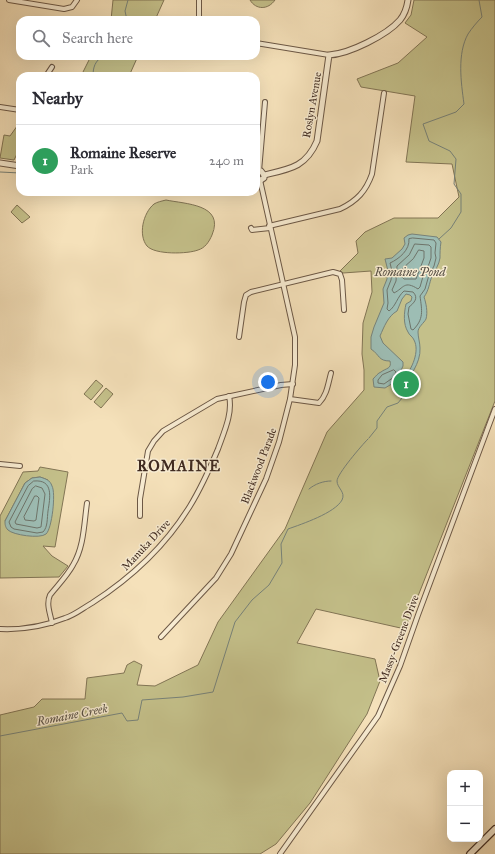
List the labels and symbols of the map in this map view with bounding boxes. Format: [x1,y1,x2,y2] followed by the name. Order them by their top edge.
[300,71,324,139] street label: Roslyn Avenue
[373,265,446,279] water label: Romaine Pond
[393,369,419,399] pin: 1
[258,372,278,392] your location
[238,426,280,506] street label: Blackwood Parade
[137,457,221,475] district label: ROMAINE
[119,516,173,573] street label: Manuka Drive
[376,593,422,685] street label: Massy-Greene Drive
[34,701,109,729] water label: Romaine Creek

